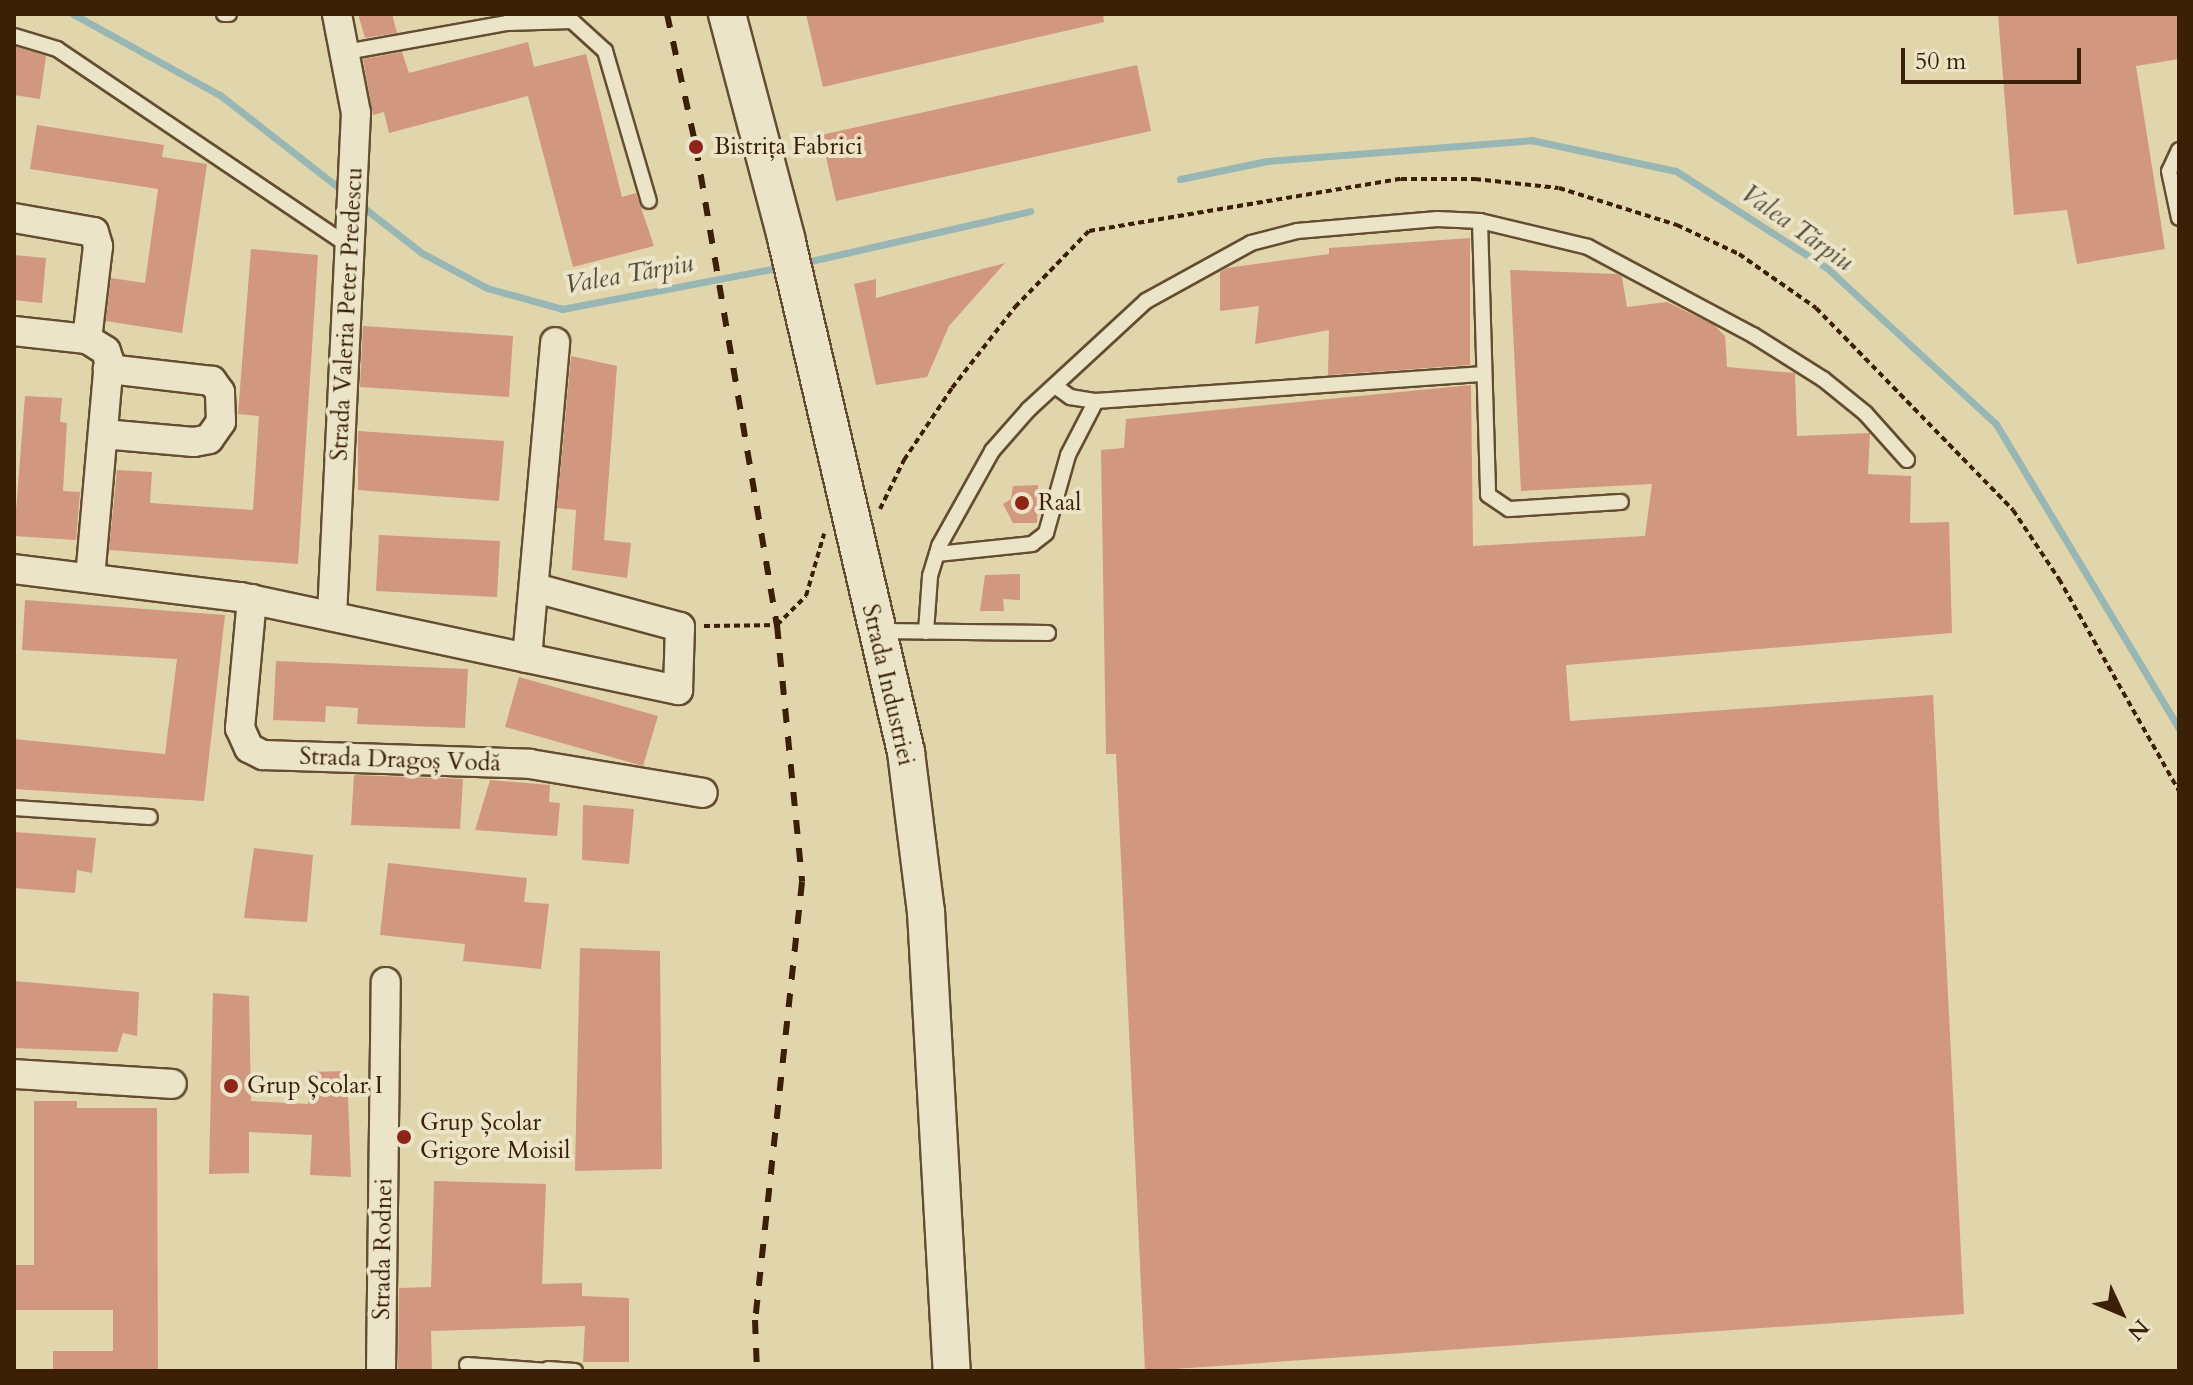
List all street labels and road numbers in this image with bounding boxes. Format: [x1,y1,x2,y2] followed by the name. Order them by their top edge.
[325,166,369,462] street label: Strada Valeria Peter Predescu
[855,601,921,769] street label: Strada Industriei
[299,742,501,778] street label: Strada Dragoș Vodă
[367,1178,399,1320] street label: Strada Rodnei

